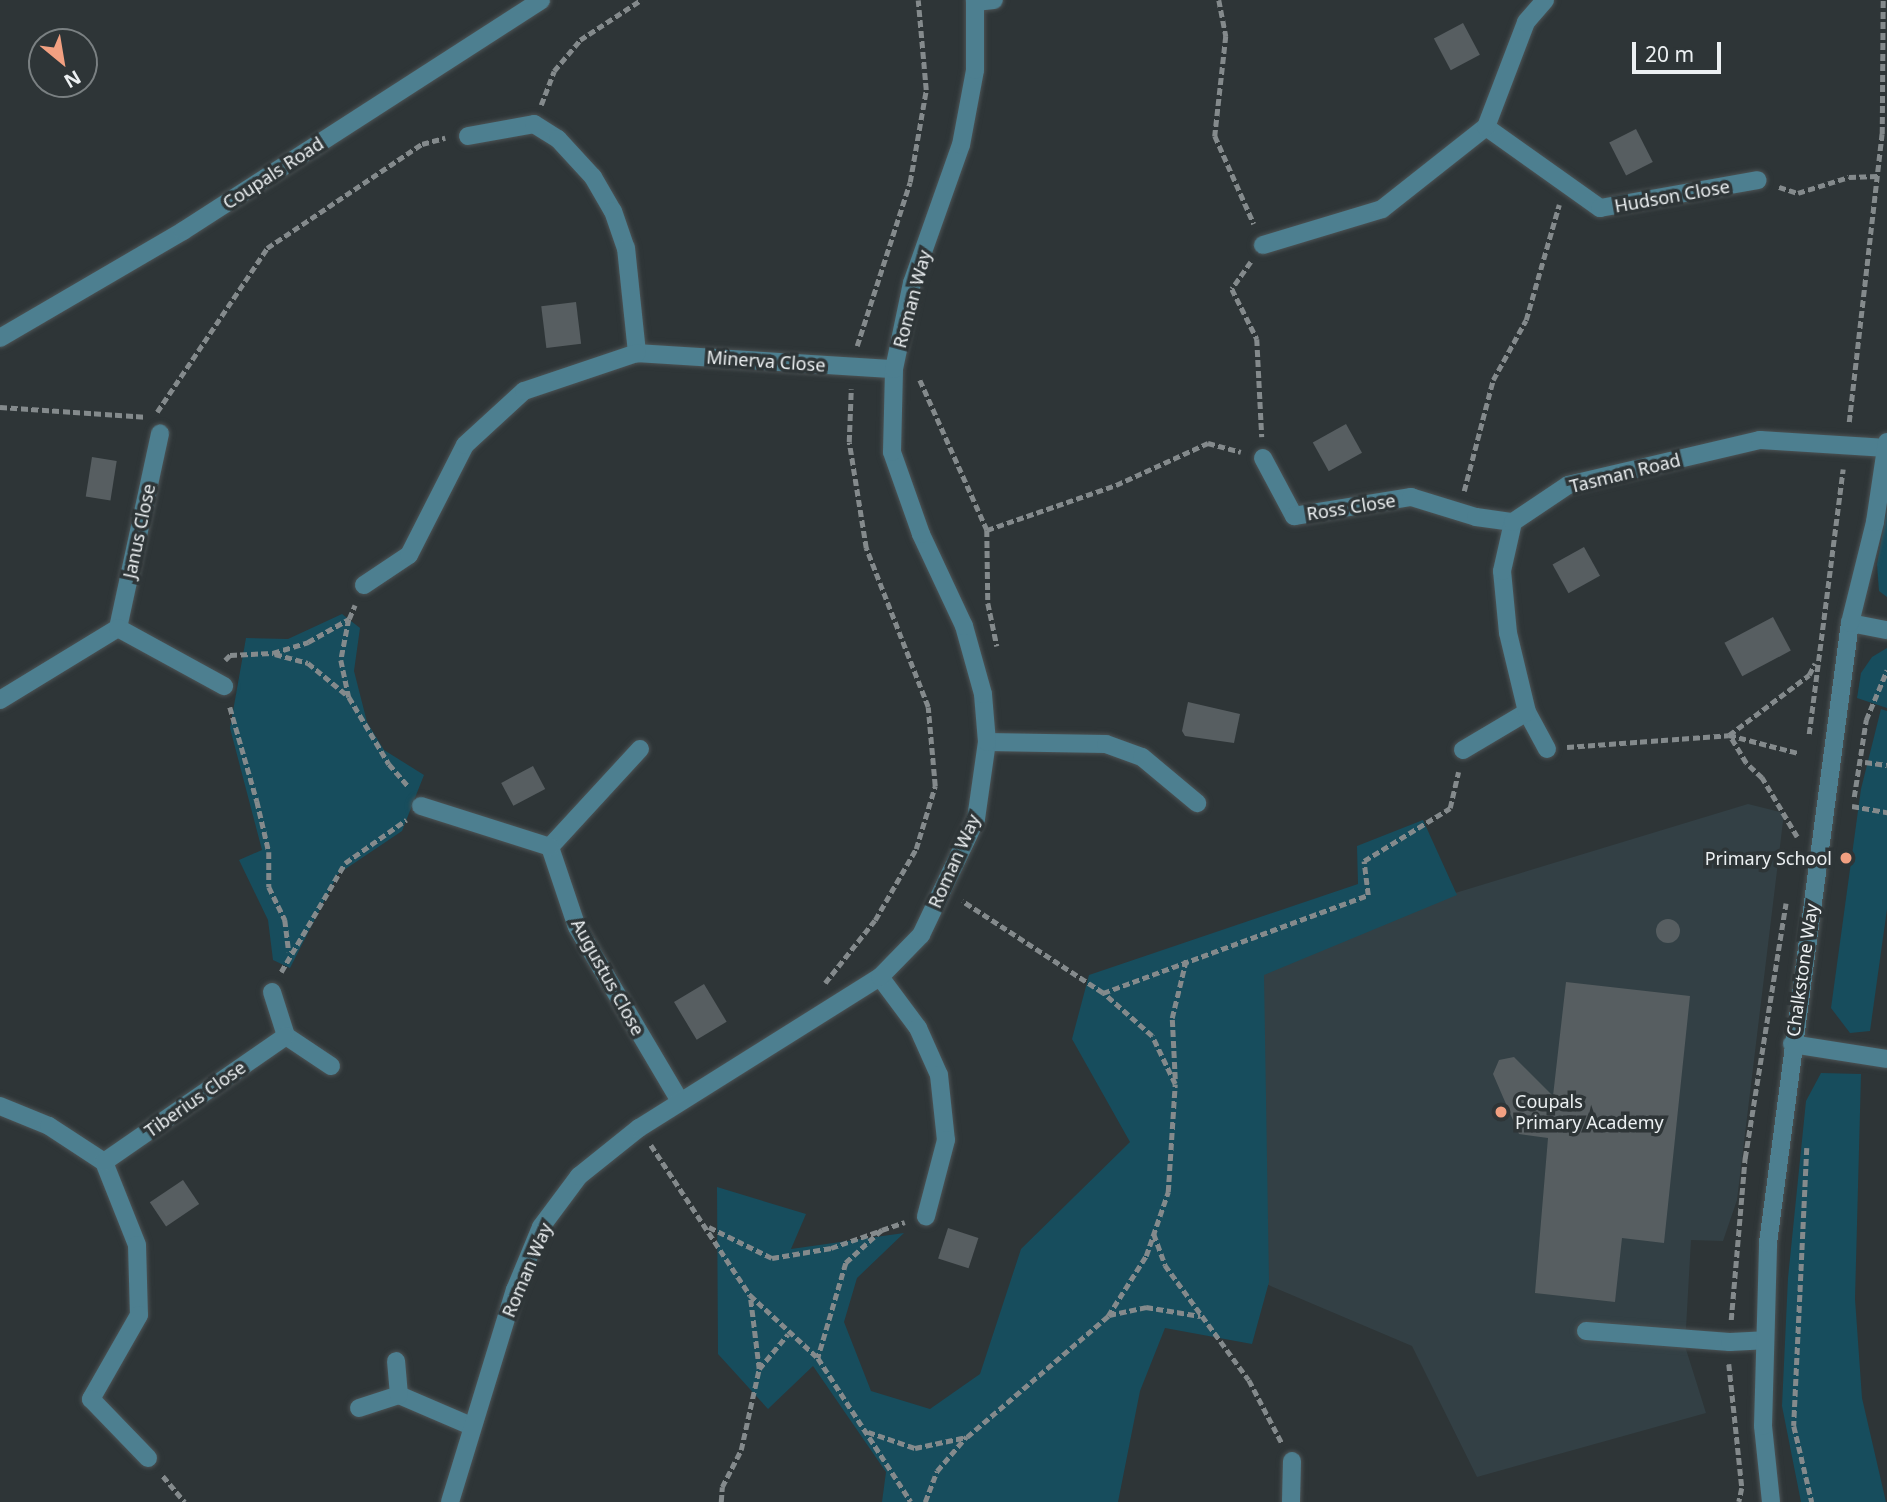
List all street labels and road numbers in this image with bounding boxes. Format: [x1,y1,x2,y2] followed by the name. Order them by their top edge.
[219,132,327,214] street label: Coupals Road
[1613,175,1731,217] street label: Hudson Close
[889,248,935,350] street label: Roman Way
[706,346,826,376] street label: Minerva Close
[1567,449,1683,497] street label: Tasman Road
[118,482,160,580] street label: Janus Close
[1305,489,1397,525] street label: Ross Close
[924,811,984,911] street label: Roman Way
[1782,902,1822,1038] street label: Chalkstone Way
[567,915,649,1039] street label: Augustus Close
[140,1056,250,1142] street label: Tiberius Close
[497,1220,557,1320] street label: Roman Way

